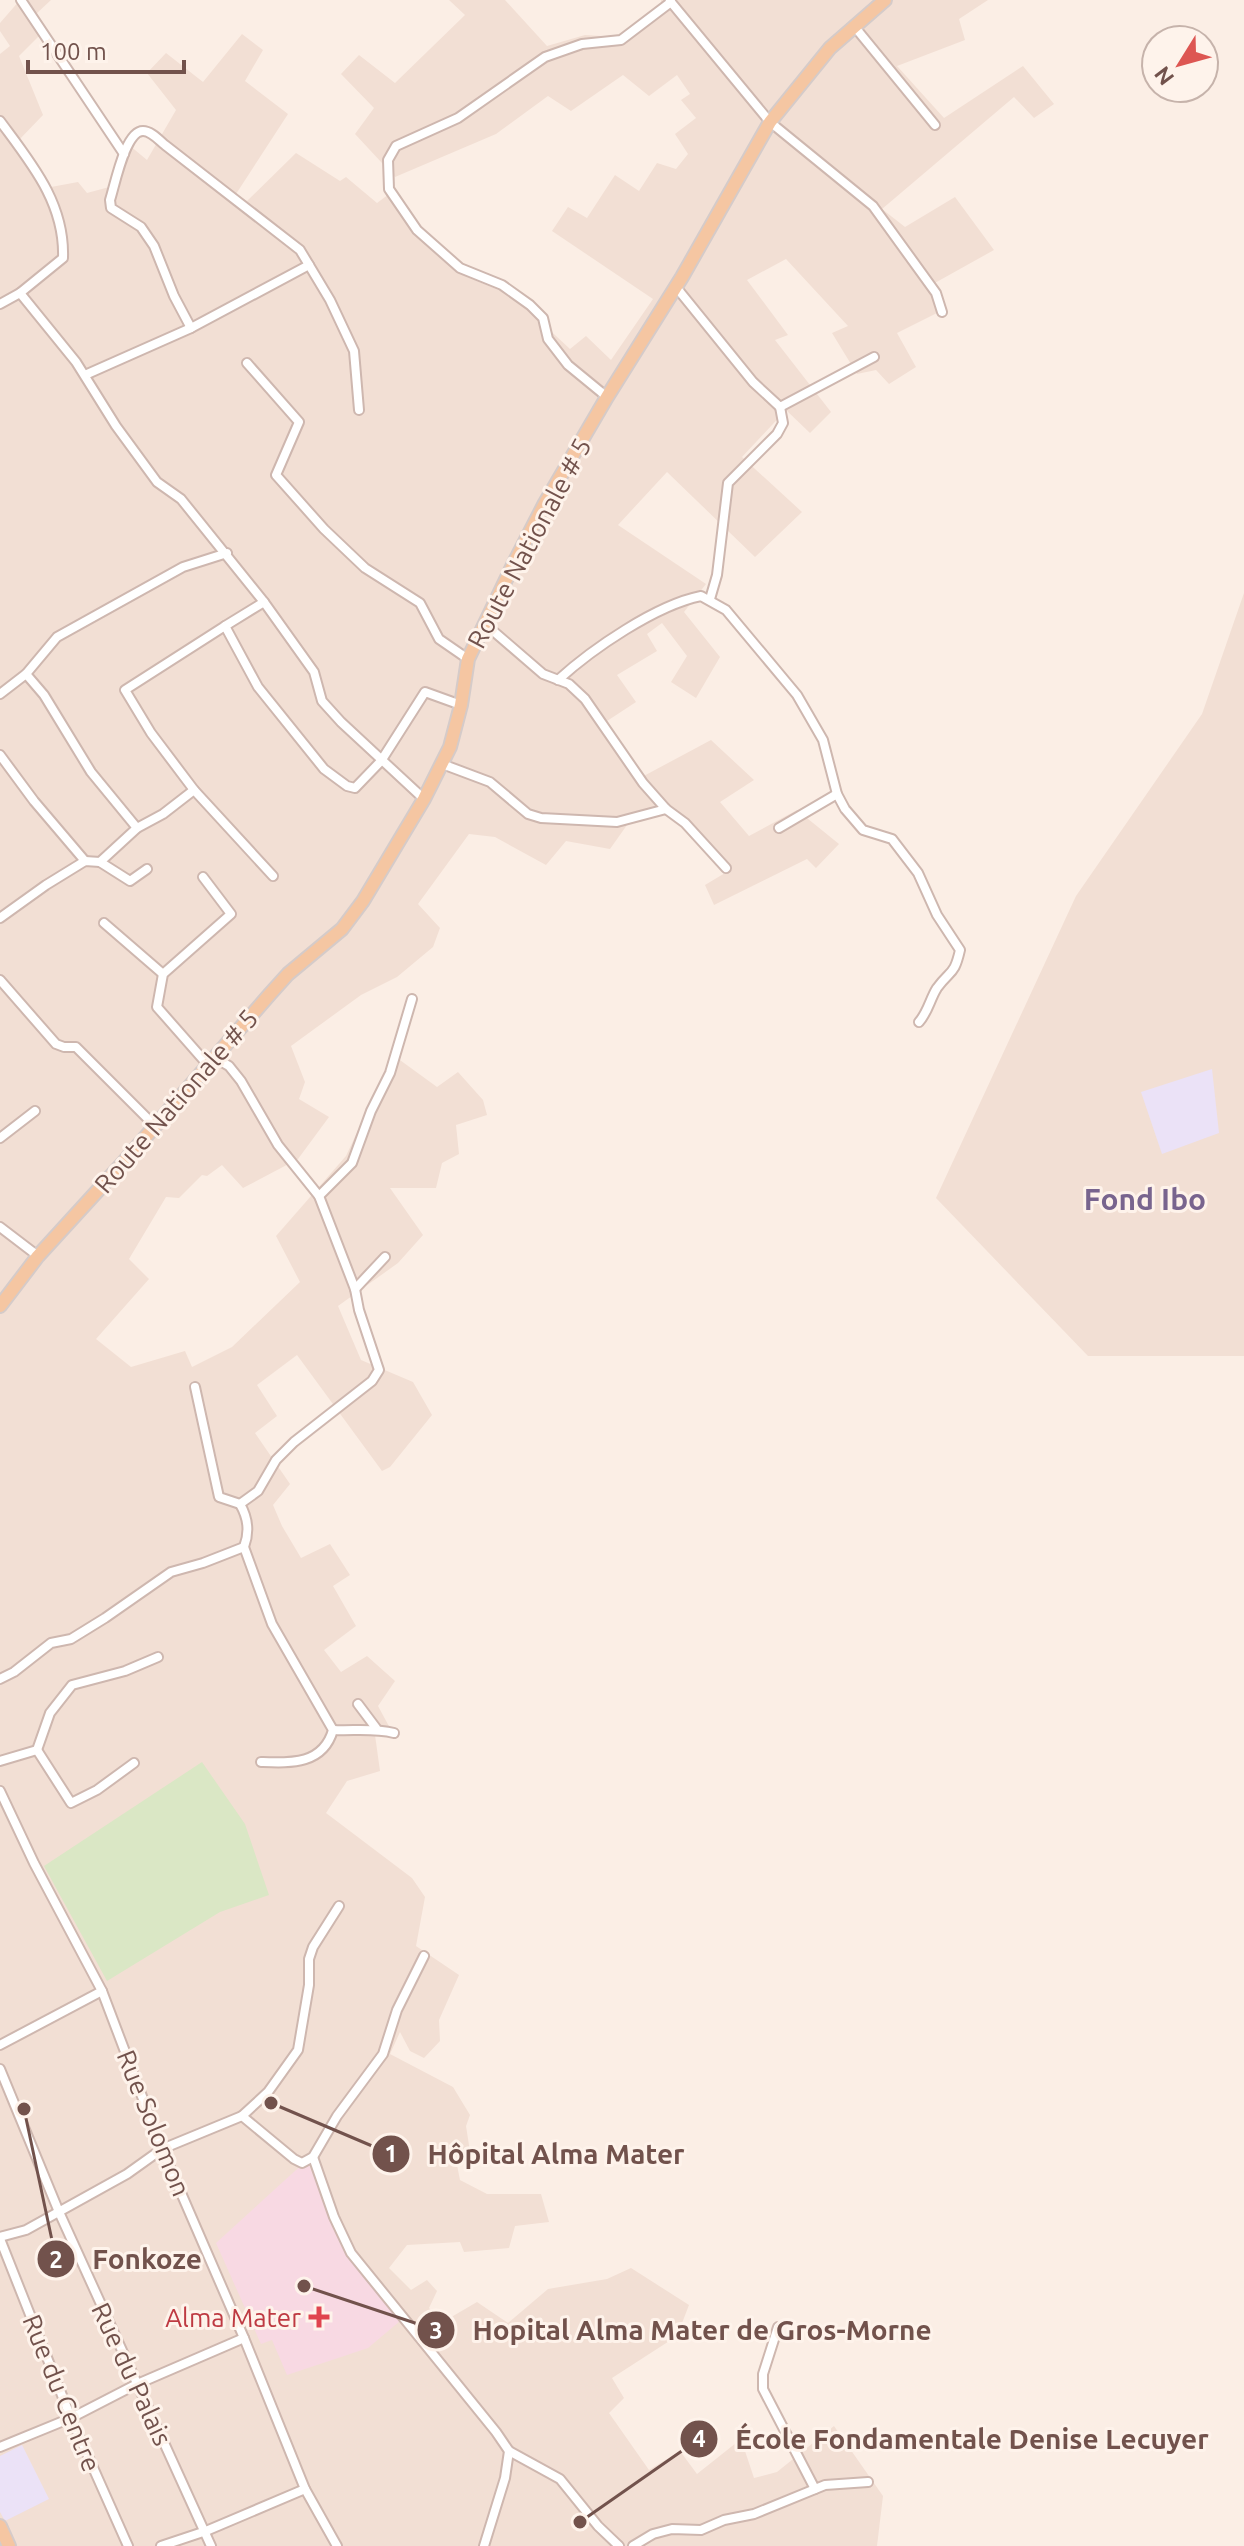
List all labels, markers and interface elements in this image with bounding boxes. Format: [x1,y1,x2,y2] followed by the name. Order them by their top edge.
[28,24,184,74] scale bar
[1140,24,1220,104] north arrow
[40,38,107,65] text: 100 m
[1149,62,1179,90] text: N
[461,433,597,653] street label: Route Nationale # 5
[88,1003,264,1199] street label: Route Nationale # 5
[1084,1182,1206,1216] district label: Fond Ibo
[112,2046,196,2200] street label: Rue Solomon
[371,2128,700,2180] callout: Hôpital Alma Mater
[427,2138,685,2169] text: Hôpital Alma Mater
[384,2140,398,2167] text: 1
[36,2233,218,2285] callout: Fonkoze
[92,2243,202,2274] text: Fonkoze
[49,2246,63,2273] text: 2
[86,2298,178,2450] street label: Rue du Palais
[165,2303,301,2332] place label: Alma Mater
[416,2304,947,2356] callout: Hopital Alma Mater de Gros-Morne
[308,2306,330,2328] marker: Alma Mater
[17,2310,107,2476] street label: Rue du Centre
[472,2314,932,2345] text: Hopital Alma Mater de Gros-Morne
[429,2317,443,2344] text: 3
[679,2413,1225,2465] callout: École Fondamentale Denise Lecuyer
[735,2422,1209,2454] text: École Fondamentale Denise Lecuyer
[692,2425,706,2452] text: 4

